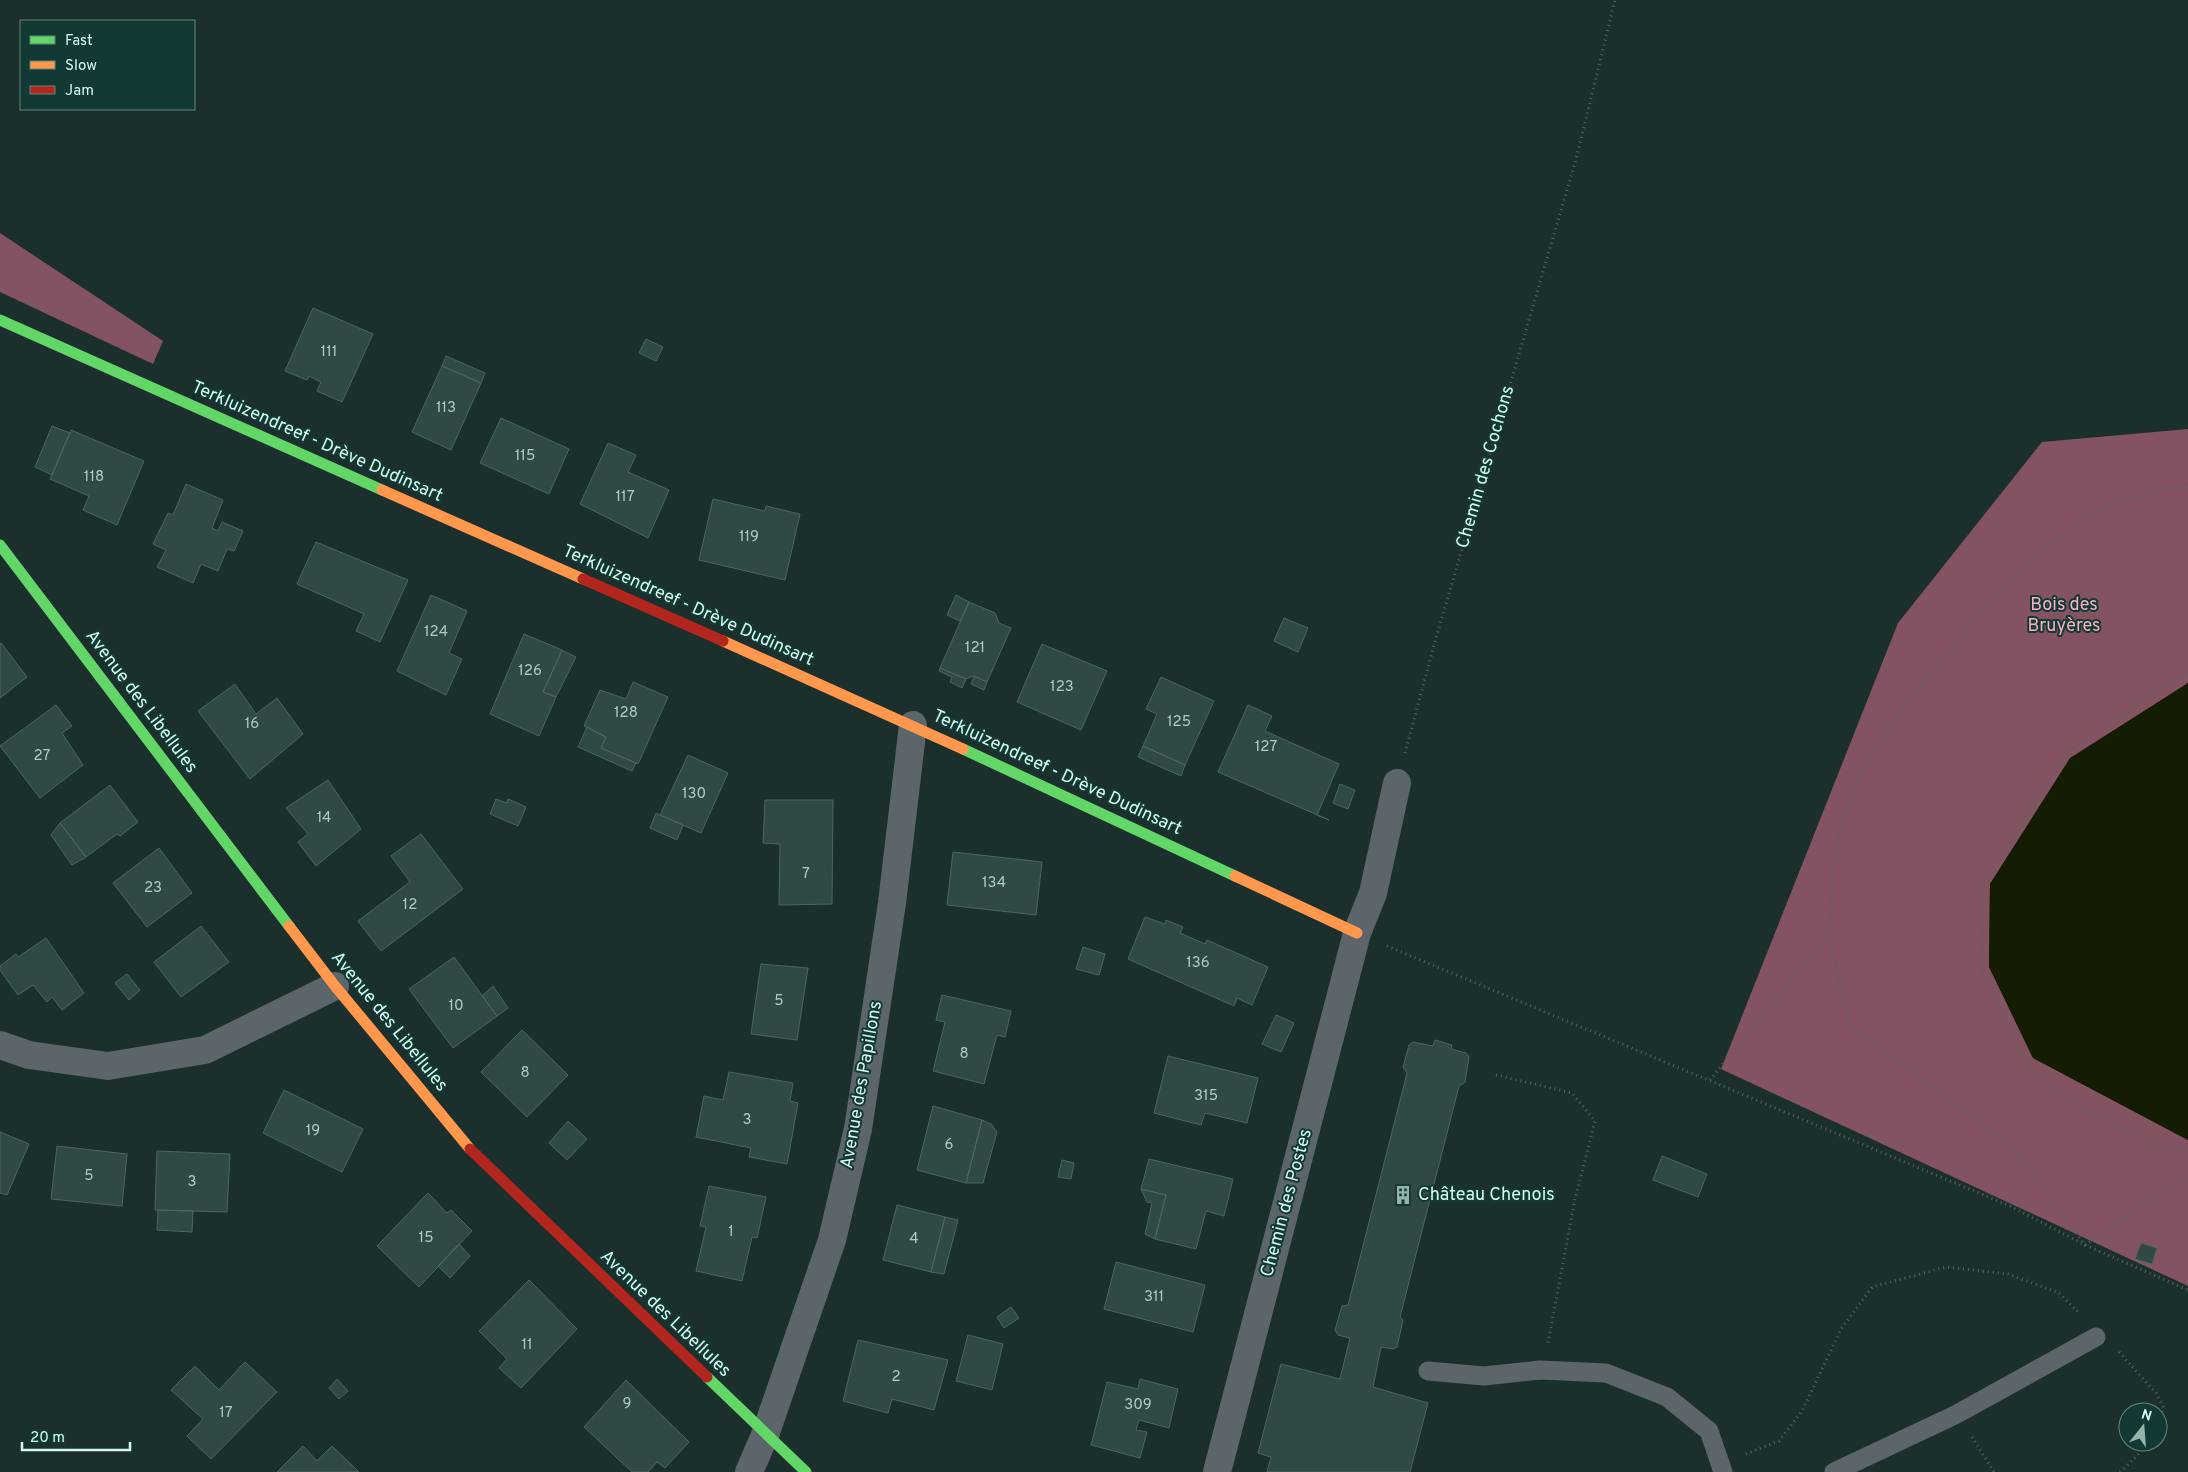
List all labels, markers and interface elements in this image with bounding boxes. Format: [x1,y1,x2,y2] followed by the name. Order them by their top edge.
[20,20,195,110] legend
[65,32,93,51] text: Fast
[65,57,97,76] text: Slow
[65,82,94,101] text: Jam
[321,343,337,362] house number: 111
[188,376,446,508] street label: Terkluizendreef - Drève Dudinsart
[1452,383,1520,551] street label: Chemin des Cochons
[436,399,456,418] house number: 113
[515,447,535,466] house number: 115
[84,468,104,487] house number: 118
[616,488,635,507] house number: 117
[739,528,759,547] house number: 119
[559,540,817,672] street label: Terkluizendreef - Drève Dudinsart
[2028,594,2100,638] park label: Bois des Bruyères
[424,623,448,642] house number: 124
[80,626,202,778] street label: Avenue des Libellules
[965,639,985,658] house number: 121
[518,662,542,681] house number: 126
[1050,678,1074,697] house number: 123
[614,704,638,723] house number: 128
[929,705,1185,841] street label: Terkluizendreef - Drève Dudinsart
[1167,713,1191,732] house number: 125
[245,715,259,734] house number: 16
[1255,738,1277,757] house number: 127
[34,747,51,766] house number: 27
[682,785,706,804] house number: 130
[317,809,331,828] house number: 14
[802,865,810,884] house number: 7
[982,874,1006,893] house number: 134
[144,879,162,898] house number: 23
[403,896,417,915] house number: 12
[325,947,453,1097] street label: Avenue des Libellules
[1186,954,1210,973] house number: 136
[774,992,784,1011] house number: 5
[448,997,464,1016] house number: 10
[836,999,888,1171] street label: Avenue des Papillons
[959,1045,969,1064] house number: 8
[520,1064,530,1083] house number: 8
[1194,1087,1218,1106] house number: 315
[742,1111,752,1130] house number: 3
[306,1122,320,1141] house number: 19
[1256,1126,1318,1280] street label: Chemin des Postes
[945,1136,954,1155] house number: 6
[84,1167,94,1186] house number: 5
[187,1173,197,1192] house number: 3
[1392,1184,1414,1206] building icon: Château Chenois
[1418,1184,1555,1207] place label: Château Chenois
[728,1223,734,1242] house number: 1
[419,1229,433,1248] house number: 15
[909,1230,919,1249] house number: 4
[595,1245,735,1383] street label: Avenue des Libellules
[1144,1288,1164,1307] house number: 311
[521,1336,533,1355] house number: 11
[891,1368,901,1387] house number: 2
[623,1395,631,1414] house number: 9
[1124,1396,1152,1415] house number: 309
[2118,1402,2168,1452] north arrow
[219,1404,233,1423] house number: 17
[2139,1406,2154,1426] text: N
[22,1420,130,1452] scale bar
[30,1429,65,1448] text: 20 m

